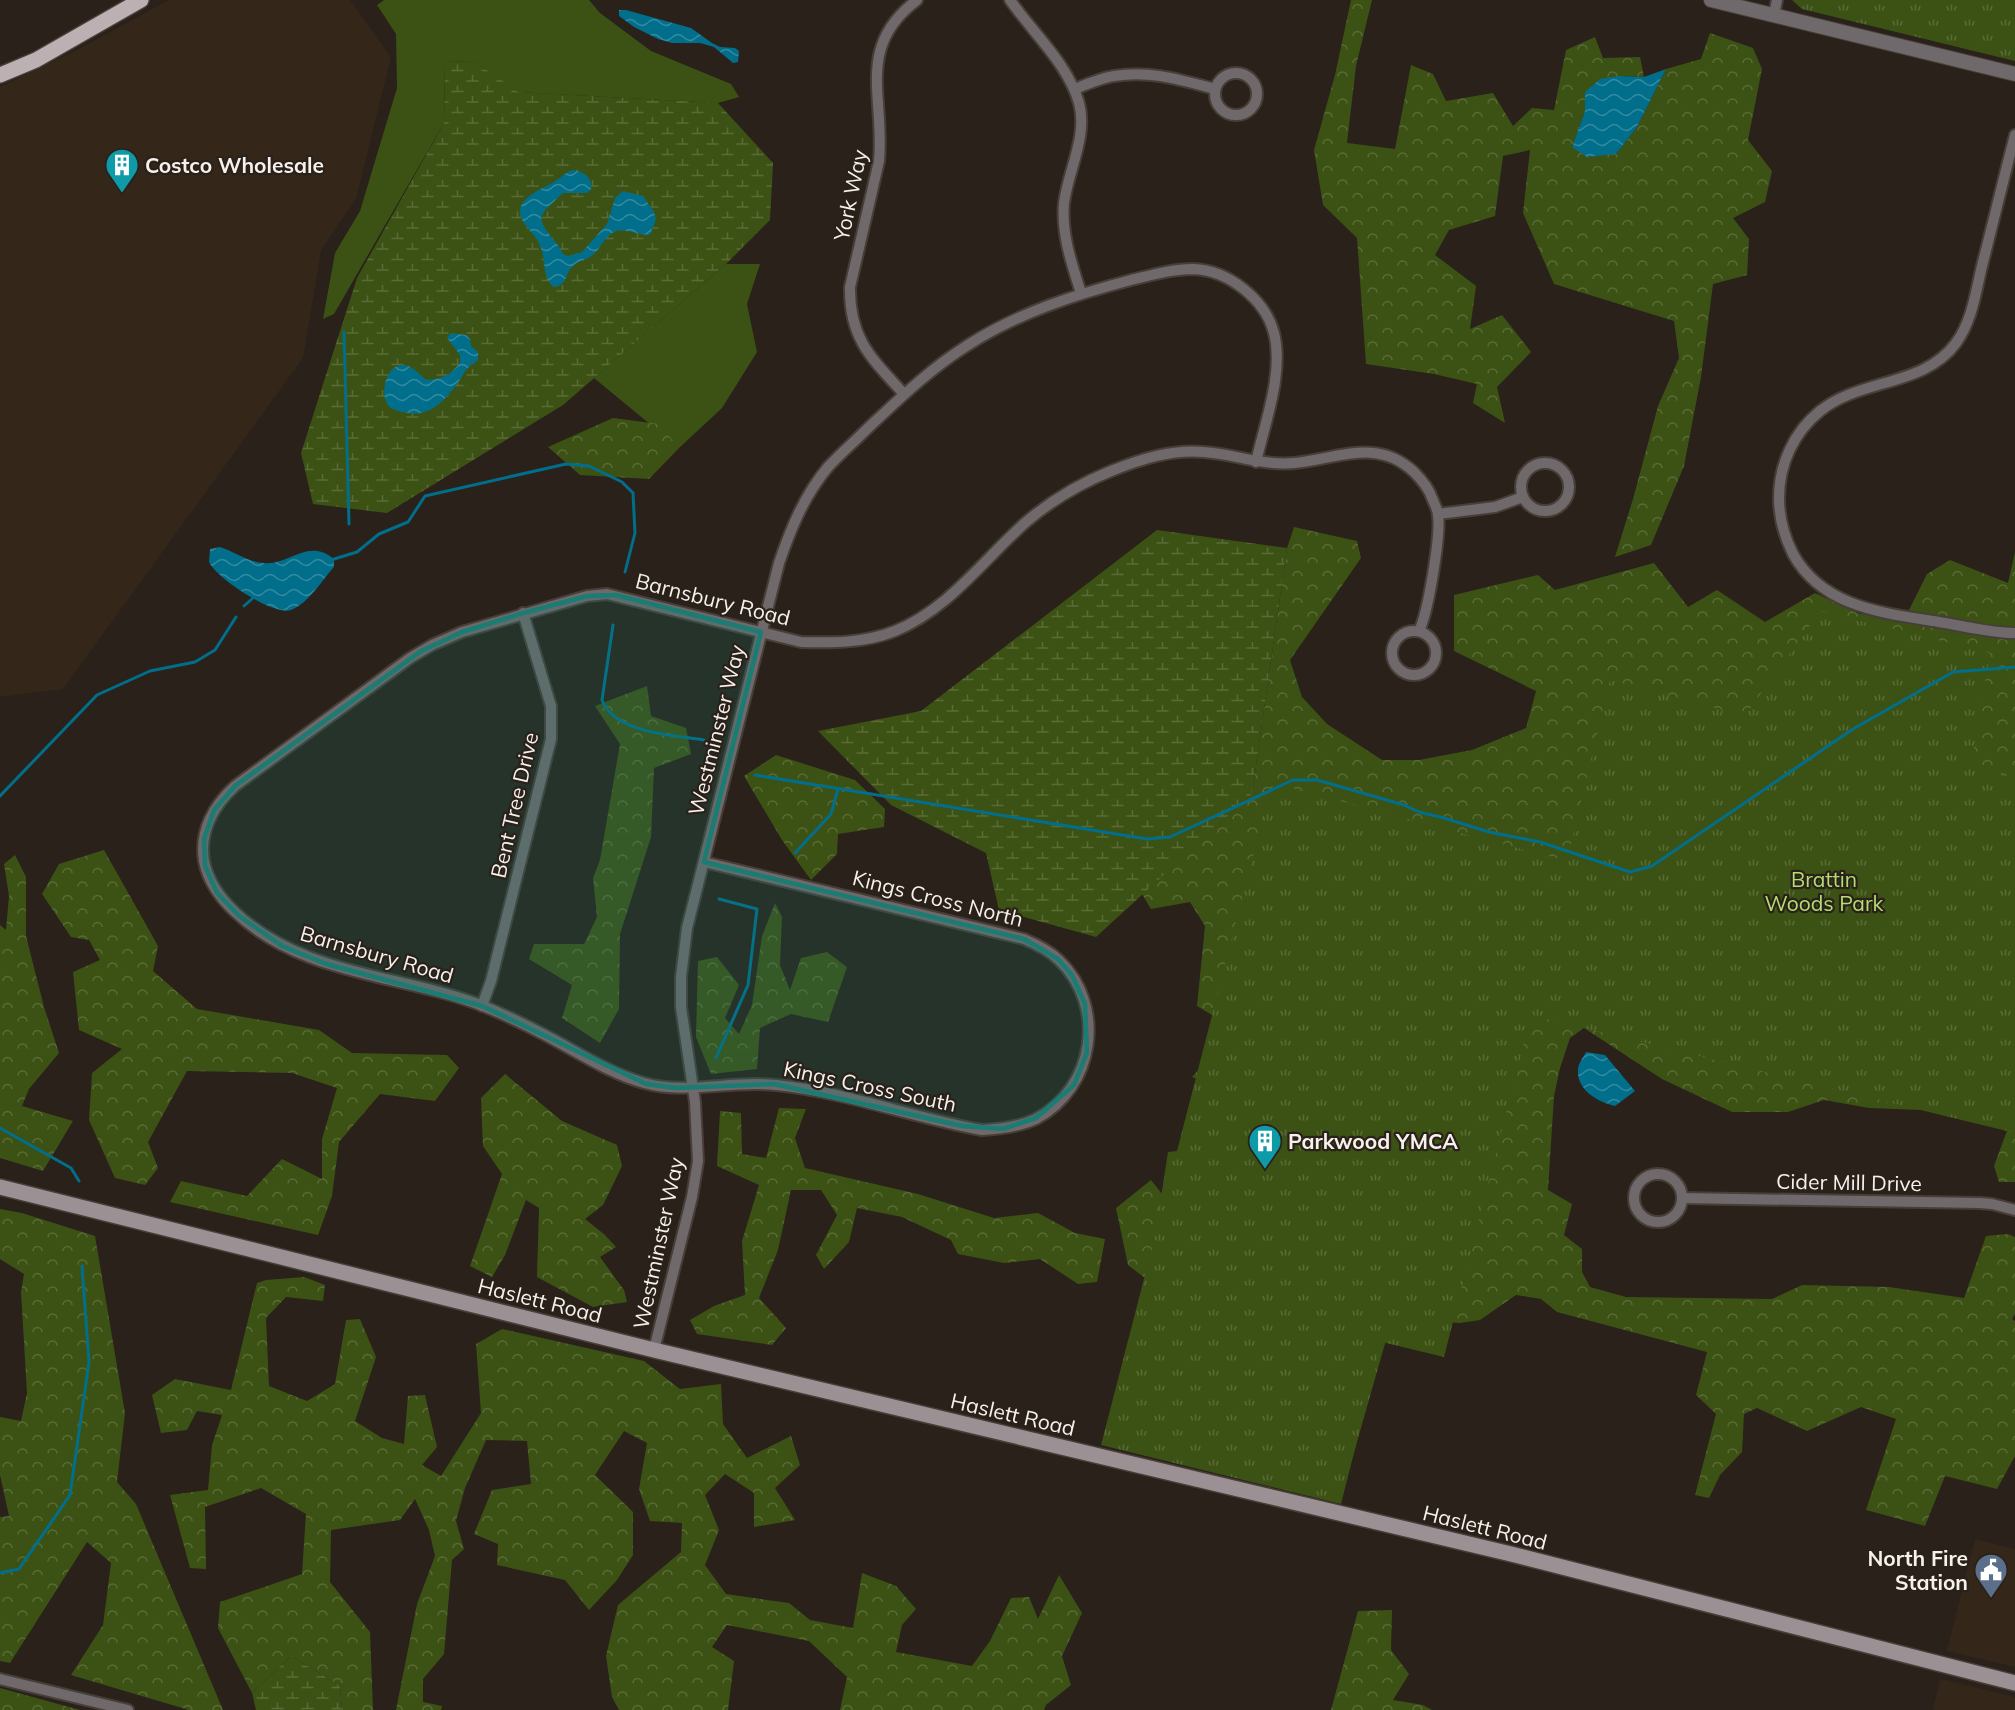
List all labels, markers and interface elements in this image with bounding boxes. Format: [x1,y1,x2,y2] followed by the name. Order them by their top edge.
[104,147,140,194] building icon: Costco Wholesale
[827,147,872,244] street label: York Way
[145,152,324,178] place label: Costco Wholesale
[633,567,793,631] street label: Barnsbury Road
[682,642,750,818] street label: Westminster Way
[485,730,543,880] street label: Bent Tree Drive
[850,864,1026,932] street label: Kings Cross North
[1765,866,1884,916] park label: Brattin Woods Park
[297,920,457,988] street label: Barnsbury Road
[781,1055,959,1117] street label: Kings Cross South
[1247,1123,1283,1170] building icon: Parkwood YMCA
[1288,1128,1458,1154] place label: Parkwood YMCA
[627,1155,689,1331] street label: Westminster Way
[1776,1168,1922,1196] street label: Cider Mill Drive
[475,1272,605,1328] street label: Haslett Road
[948,1387,1078,1441] street label: Haslett Road
[1420,1499,1550,1555] street label: Haslett Road
[1867,1545,1968,1595] place label: North Fire Station
[1973,1552,2009,1599] public building icon: North Fire Station

